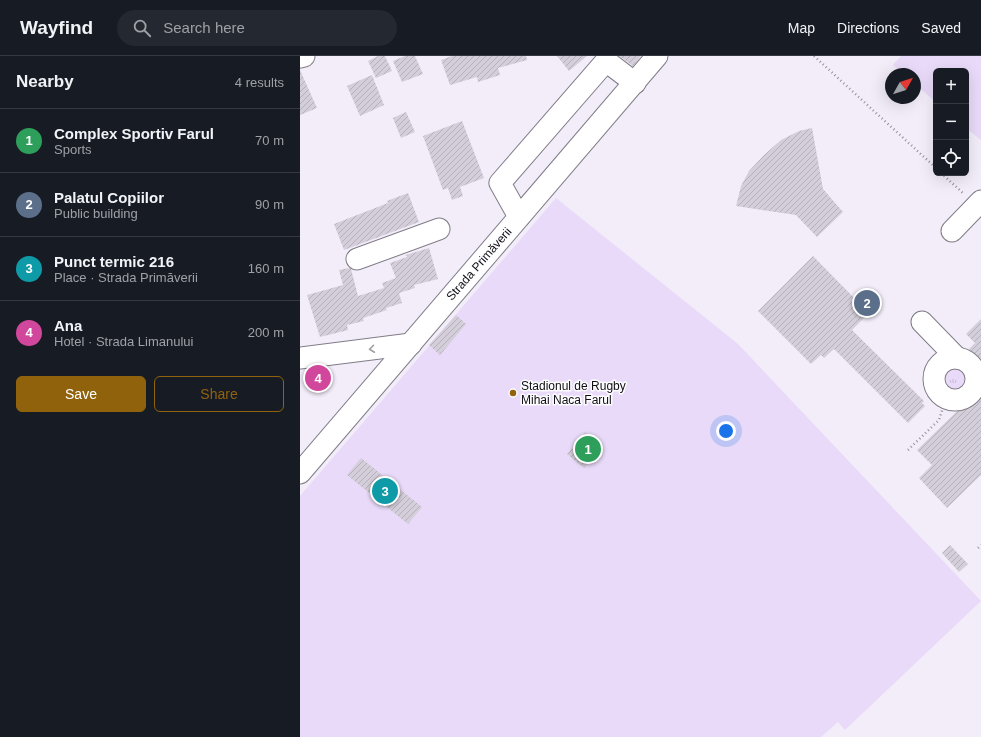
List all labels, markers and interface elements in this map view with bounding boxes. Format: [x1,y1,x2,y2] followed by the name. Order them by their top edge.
[117,10,397,46] search box
[20,17,93,38] text: Wayfind
[131,17,153,39] icon: search
[163,19,245,36] text: Search here
[788,20,815,36] text: Map
[837,20,899,36] text: Directions
[921,20,961,36] text: Saved
[885,68,921,104] north arrow
[933,68,969,176] map controls
[933,68,969,104] button: +
[16,72,74,91] text: Nearby
[235,75,284,90] text: 4 results
[933,104,969,140] button: −
[54,125,214,142] text: Complex Sportiv Farul
[25,133,33,148] text: 1
[255,133,284,148] text: 70 m
[933,140,969,176] button: locate
[54,142,92,157] text: Sports
[54,189,164,206] text: Palatul Copiilor
[25,197,33,212] text: 2
[255,197,284,212] text: 90 m
[54,206,138,221] text: Public building
[444,225,514,303] street label: Strada Primăverii
[54,253,174,270] text: Punct termic 216
[25,261,33,276] text: 3
[248,261,284,276] text: 160 m
[54,270,198,285] text: Place · Strada Primăverii
[854,288,880,318] pin: 2
[54,317,82,334] text: Ana
[25,325,33,340] text: 4
[248,325,284,340] text: 200 m
[54,334,193,349] text: Hotel · Strada Limanului
[369,344,375,353] one-way arrow
[305,363,331,393] pin: 4
[16,376,146,412] button: Save
[154,376,284,412] button: Share
[521,379,626,407] place label: Stadionul de Rugby Mihai Naca Farul
[508,388,518,398] marker: Stadionul de Rugby Mihai Naca Farul
[716,421,736,441] your location
[575,434,601,464] pin: 1
[372,476,398,506] pin: 3

